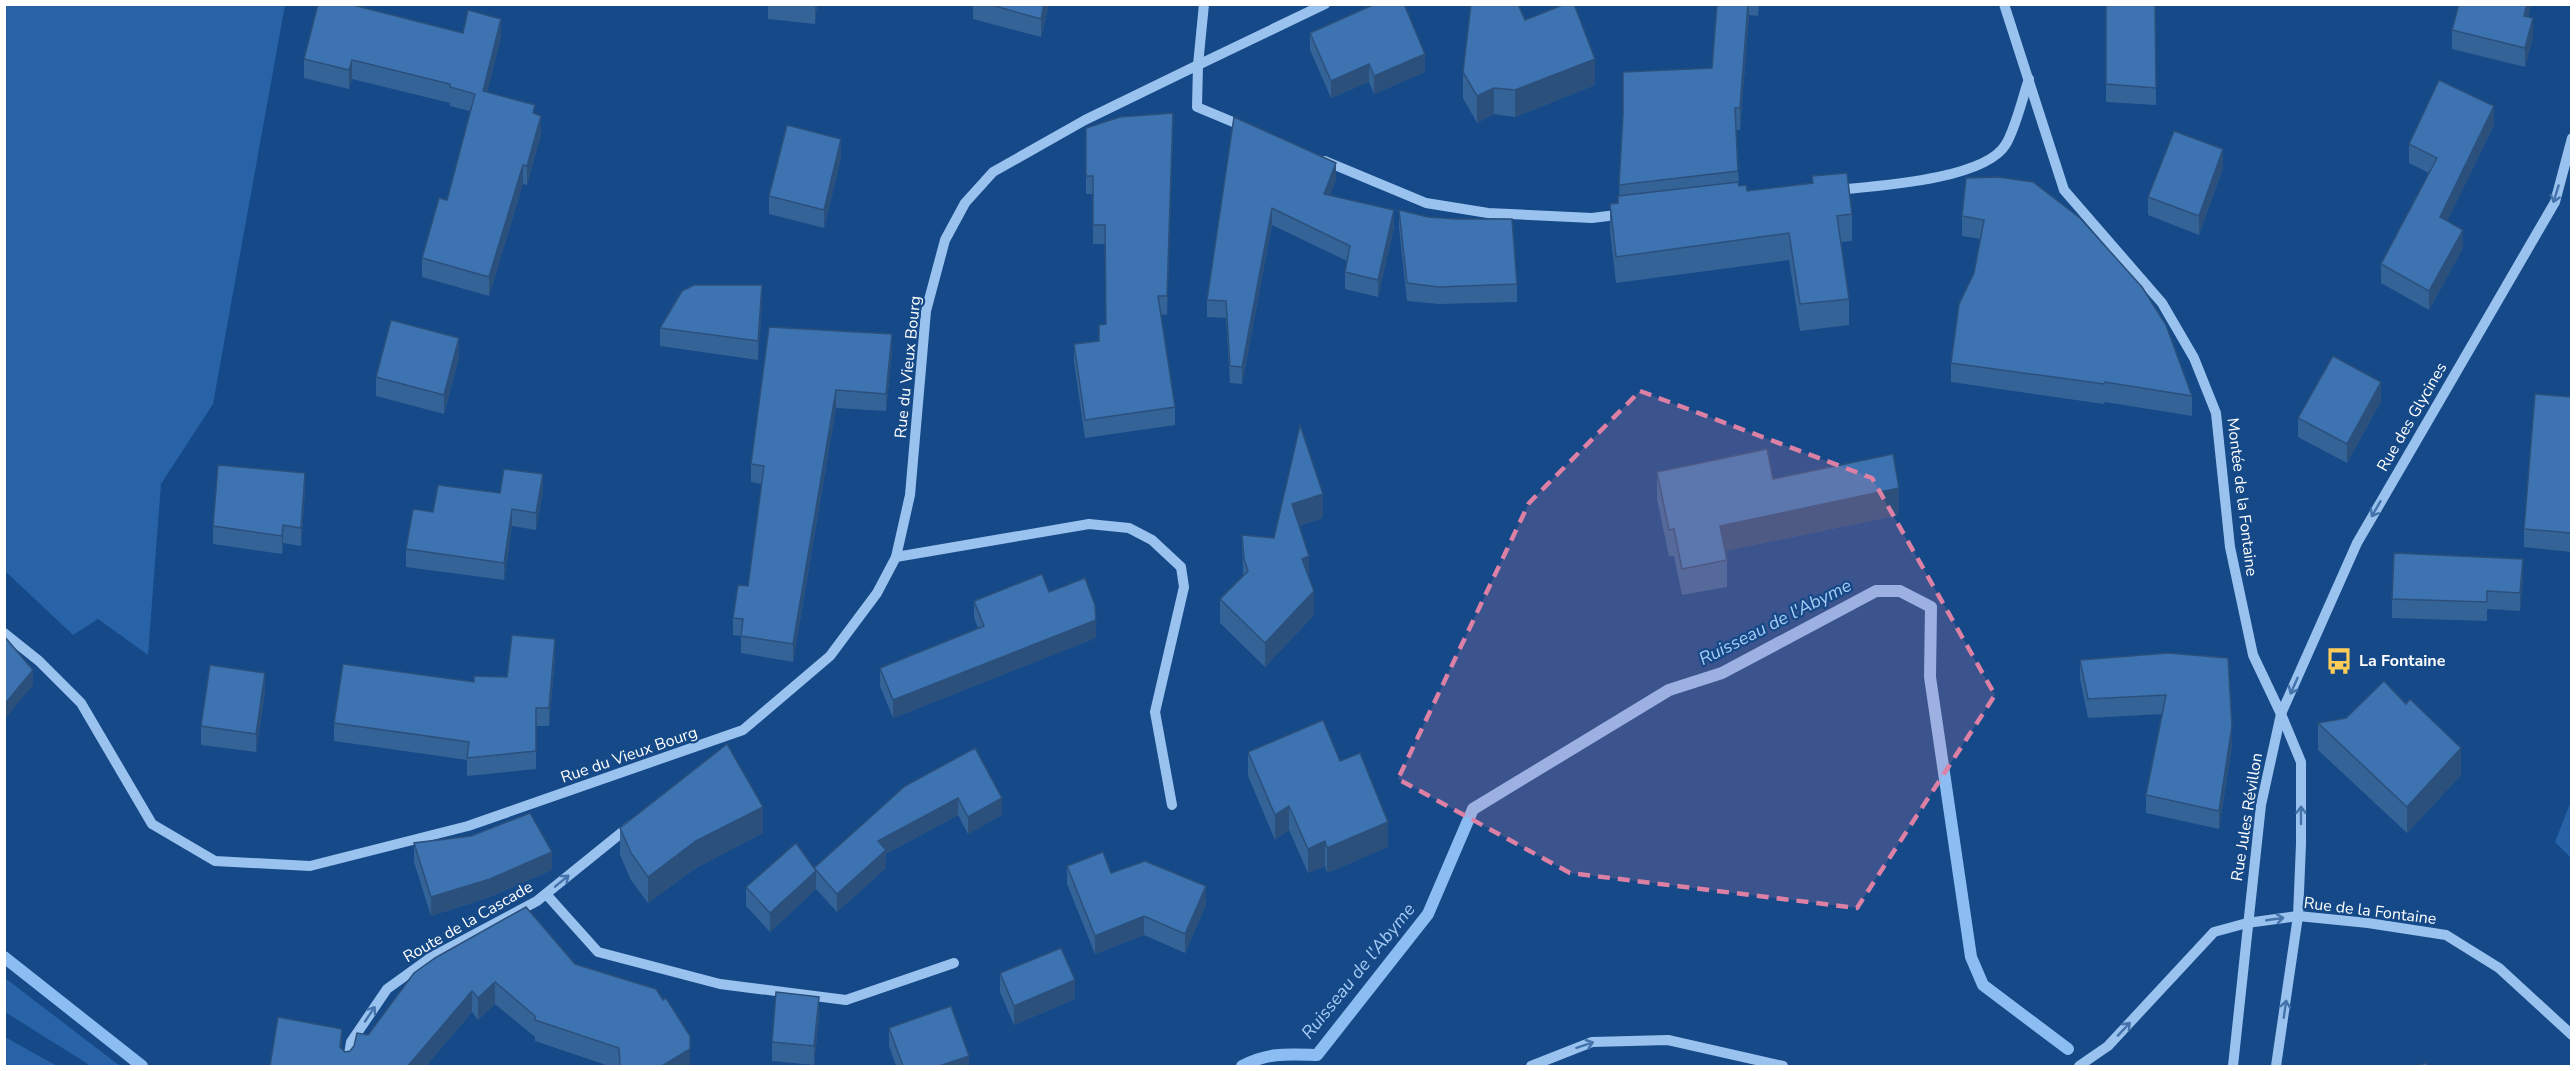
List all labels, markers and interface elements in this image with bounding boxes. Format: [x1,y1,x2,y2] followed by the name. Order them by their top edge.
[2550,184,2561,203] one-way arrow
[890,295,926,439] street label: Rue du Vieux Bourg
[2372,358,2452,476] street label: Rue des Glycines
[2221,417,2263,577] street label: Montée de la Fontaine
[2370,500,2382,517] one-way arrow
[1694,573,1856,671] water label: Ruisseau de l'Abyme
[2324,646,2354,676] bus stop icon: La Fontaine
[2359,650,2446,672] place label: La Fontaine
[2288,676,2299,694] one-way arrow
[558,721,700,789] street label: Rue du Vieux Bourg
[2226,751,2268,883] street label: Rue Jules Révillon
[2295,805,2307,825] one-way arrow
[554,874,570,887] one-way arrow
[399,876,537,968] street label: Route de la Cascade
[2302,892,2438,930] street label: Rue de la Fontaine
[1296,898,1421,1044] water label: Ruisseau de l'Abyme
[2265,913,2284,924] one-way arrow
[2279,999,2290,1019] one-way arrow
[364,1006,376,1023] one-way arrow
[2117,1022,2131,1037] one-way arrow
[1575,1039,1594,1050] one-way arrow

